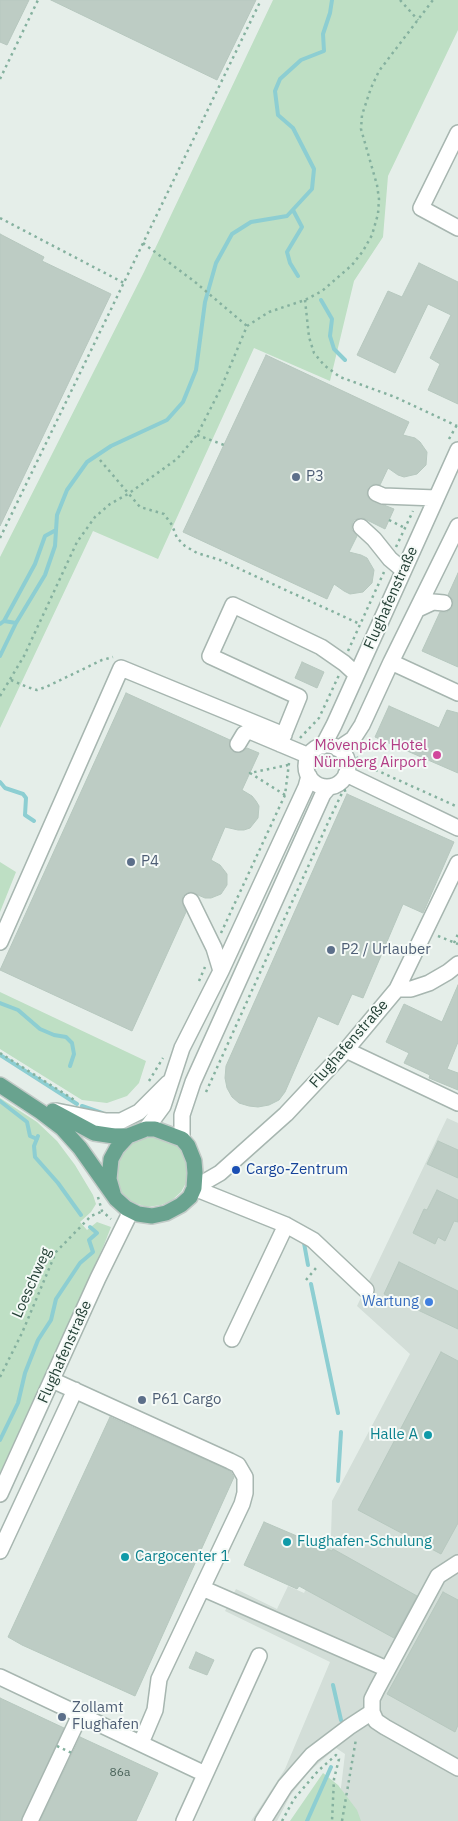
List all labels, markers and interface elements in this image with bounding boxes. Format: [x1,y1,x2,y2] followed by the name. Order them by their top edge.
[306,468,324,486] place label: P3
[290,471,302,483] marker: P3
[360,544,422,652] street label: Flughafenstraße
[313,737,427,772] place label: Mövenpick Hotel Nürnberg Airport
[431,749,443,761] marker: Mövenpick Hotel Nürnberg Airport
[141,853,159,871] place label: P4
[125,856,137,868] marker: P4
[341,941,431,959] place label: P2 / Urlauber
[325,944,337,956] marker: P2 / Urlauber
[306,996,392,1092] street label: Flughafenstraße
[246,1161,348,1179] place label: Cargo-Zentrum
[230,1164,242,1176] marker: Cargo-Zentrum
[9,1245,55,1321] street label: Loeschweg
[362,1293,419,1311] place label: Wartung
[423,1296,435,1308] marker: Wartung
[34,1298,96,1406] street label: Flughafenstraße
[152,1391,221,1409] place label: P61 Cargo
[136,1394,148,1406] marker: P61 Cargo
[370,1426,418,1444] place label: Halle A
[422,1429,434,1441] marker: Halle A
[297,1533,432,1551] place label: Flughafen-Schulung
[281,1536,293,1548] marker: Flughafen-Schulung
[135,1548,229,1566] place label: Cargocenter 1
[119,1551,131,1563] marker: Cargocenter 1
[72,1699,139,1734] place label: Zollamt Flughafen
[56,1711,68,1723] marker: Zollamt Flughafen
[110,1766,130,1780] house number: 86a

